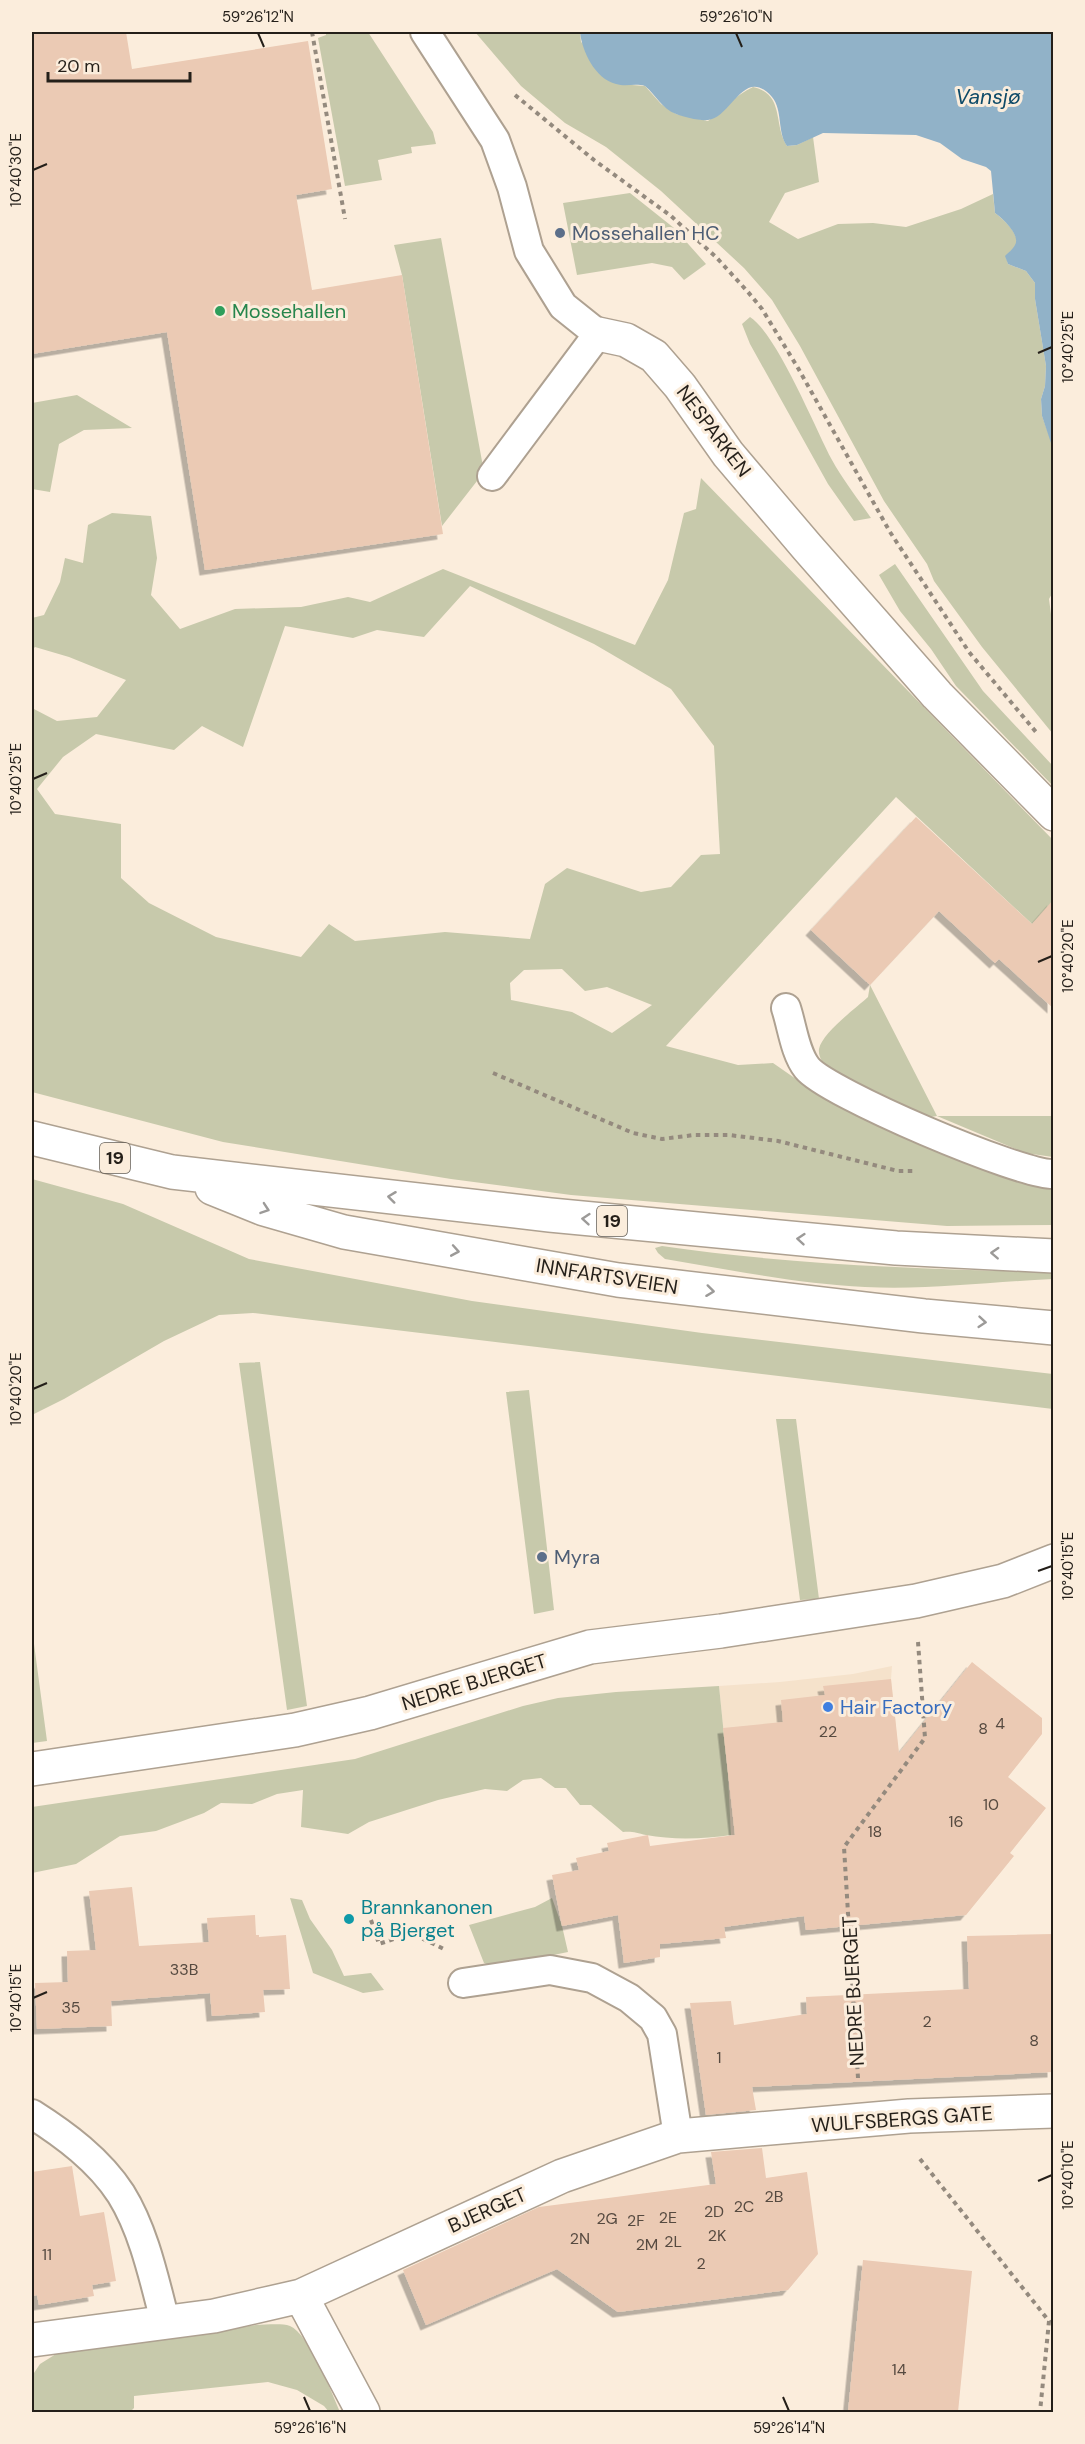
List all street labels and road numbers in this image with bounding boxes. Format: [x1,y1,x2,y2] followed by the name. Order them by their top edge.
[671,380,757,482] street label: NESPARKEN
[100,1143,130,1173] road number: 19
[597,1206,627,1236] road number: 19
[534,1252,680,1300] street label: INNFARTSVEIEN
[398,1648,550,1716] street label: NEDRE BJERGET
[836,1915,870,2067] street label: NEDRE BJERGET
[810,2100,994,2138] street label: WULFSBERGS GATE
[444,2181,530,2239] street label: BJERGET

